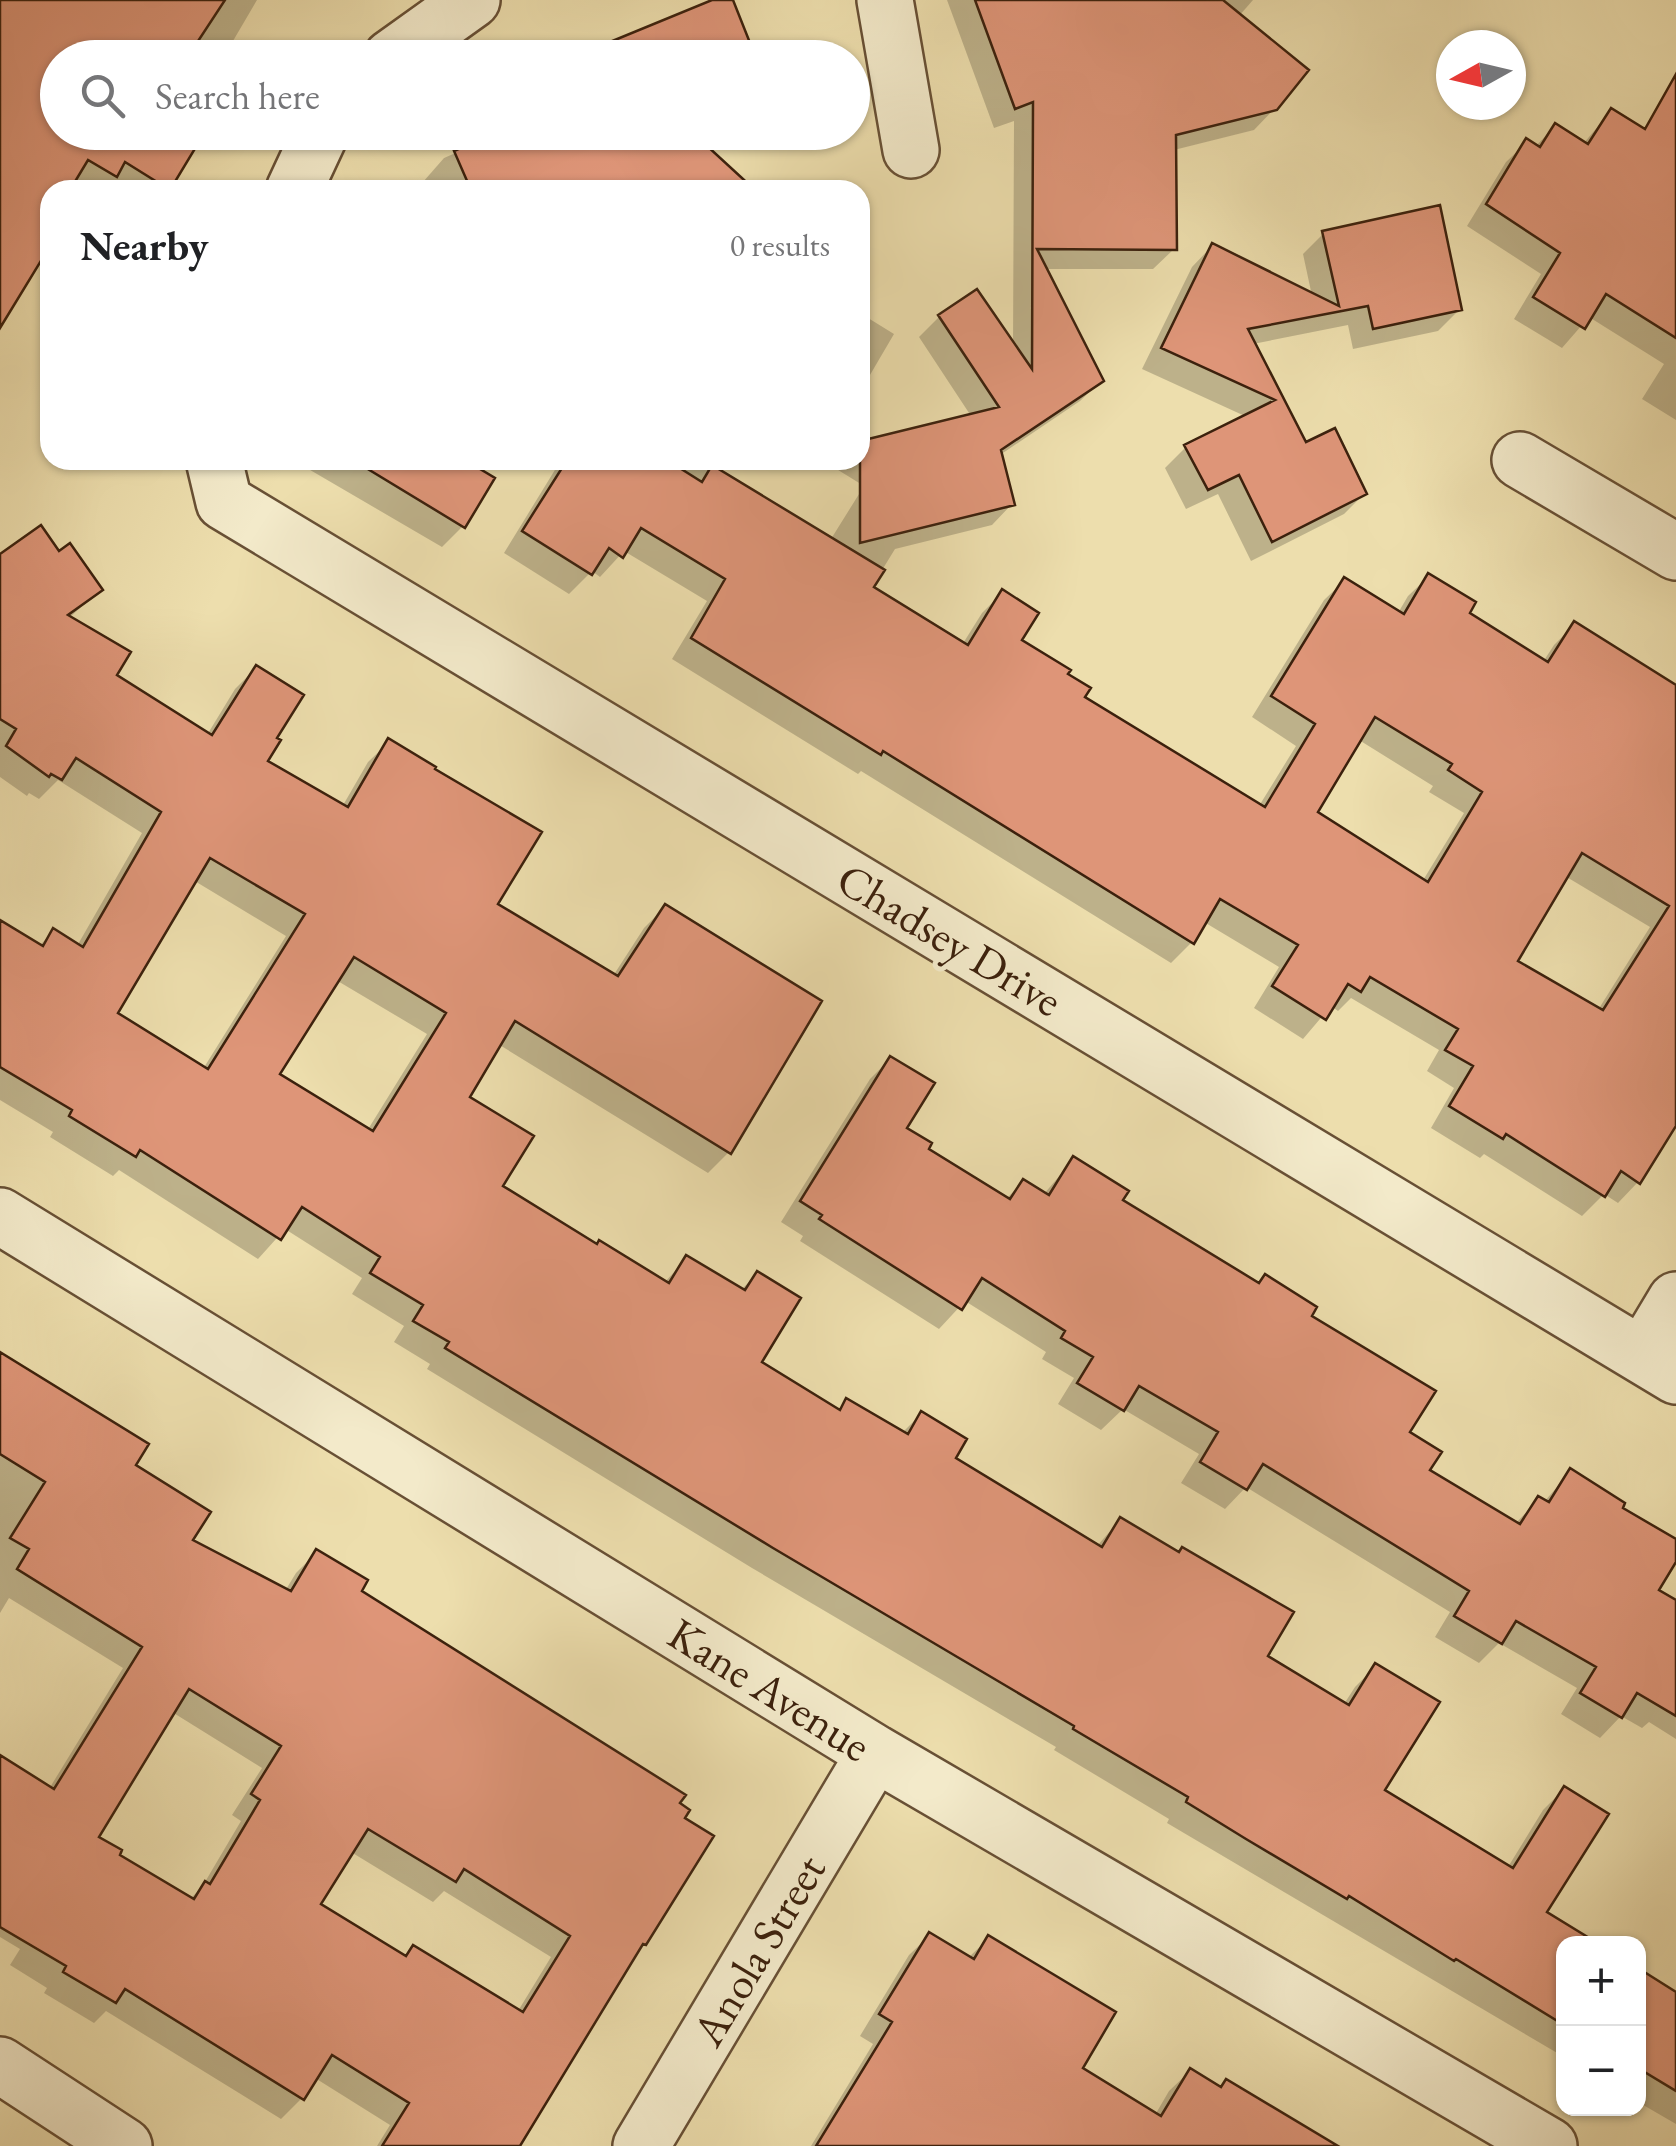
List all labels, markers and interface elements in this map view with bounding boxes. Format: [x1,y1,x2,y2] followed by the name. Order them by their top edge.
[1436,30,1526,120] north arrow
[40,40,870,150] search box
[75,68,130,123] icon: search
[155,71,320,120] text: Search here
[80,218,209,273] text: Nearby
[730,224,830,266] text: 0 results
[827,849,1073,1029] street label: Chadsey Drive
[658,1604,882,1774] street label: Kane Avenue
[678,1844,838,2057] street label: Anola Street
[1556,1936,1646,2116] map controls
[1556,1936,1646,2026] button: +
[1556,2026,1646,2116] button: −

